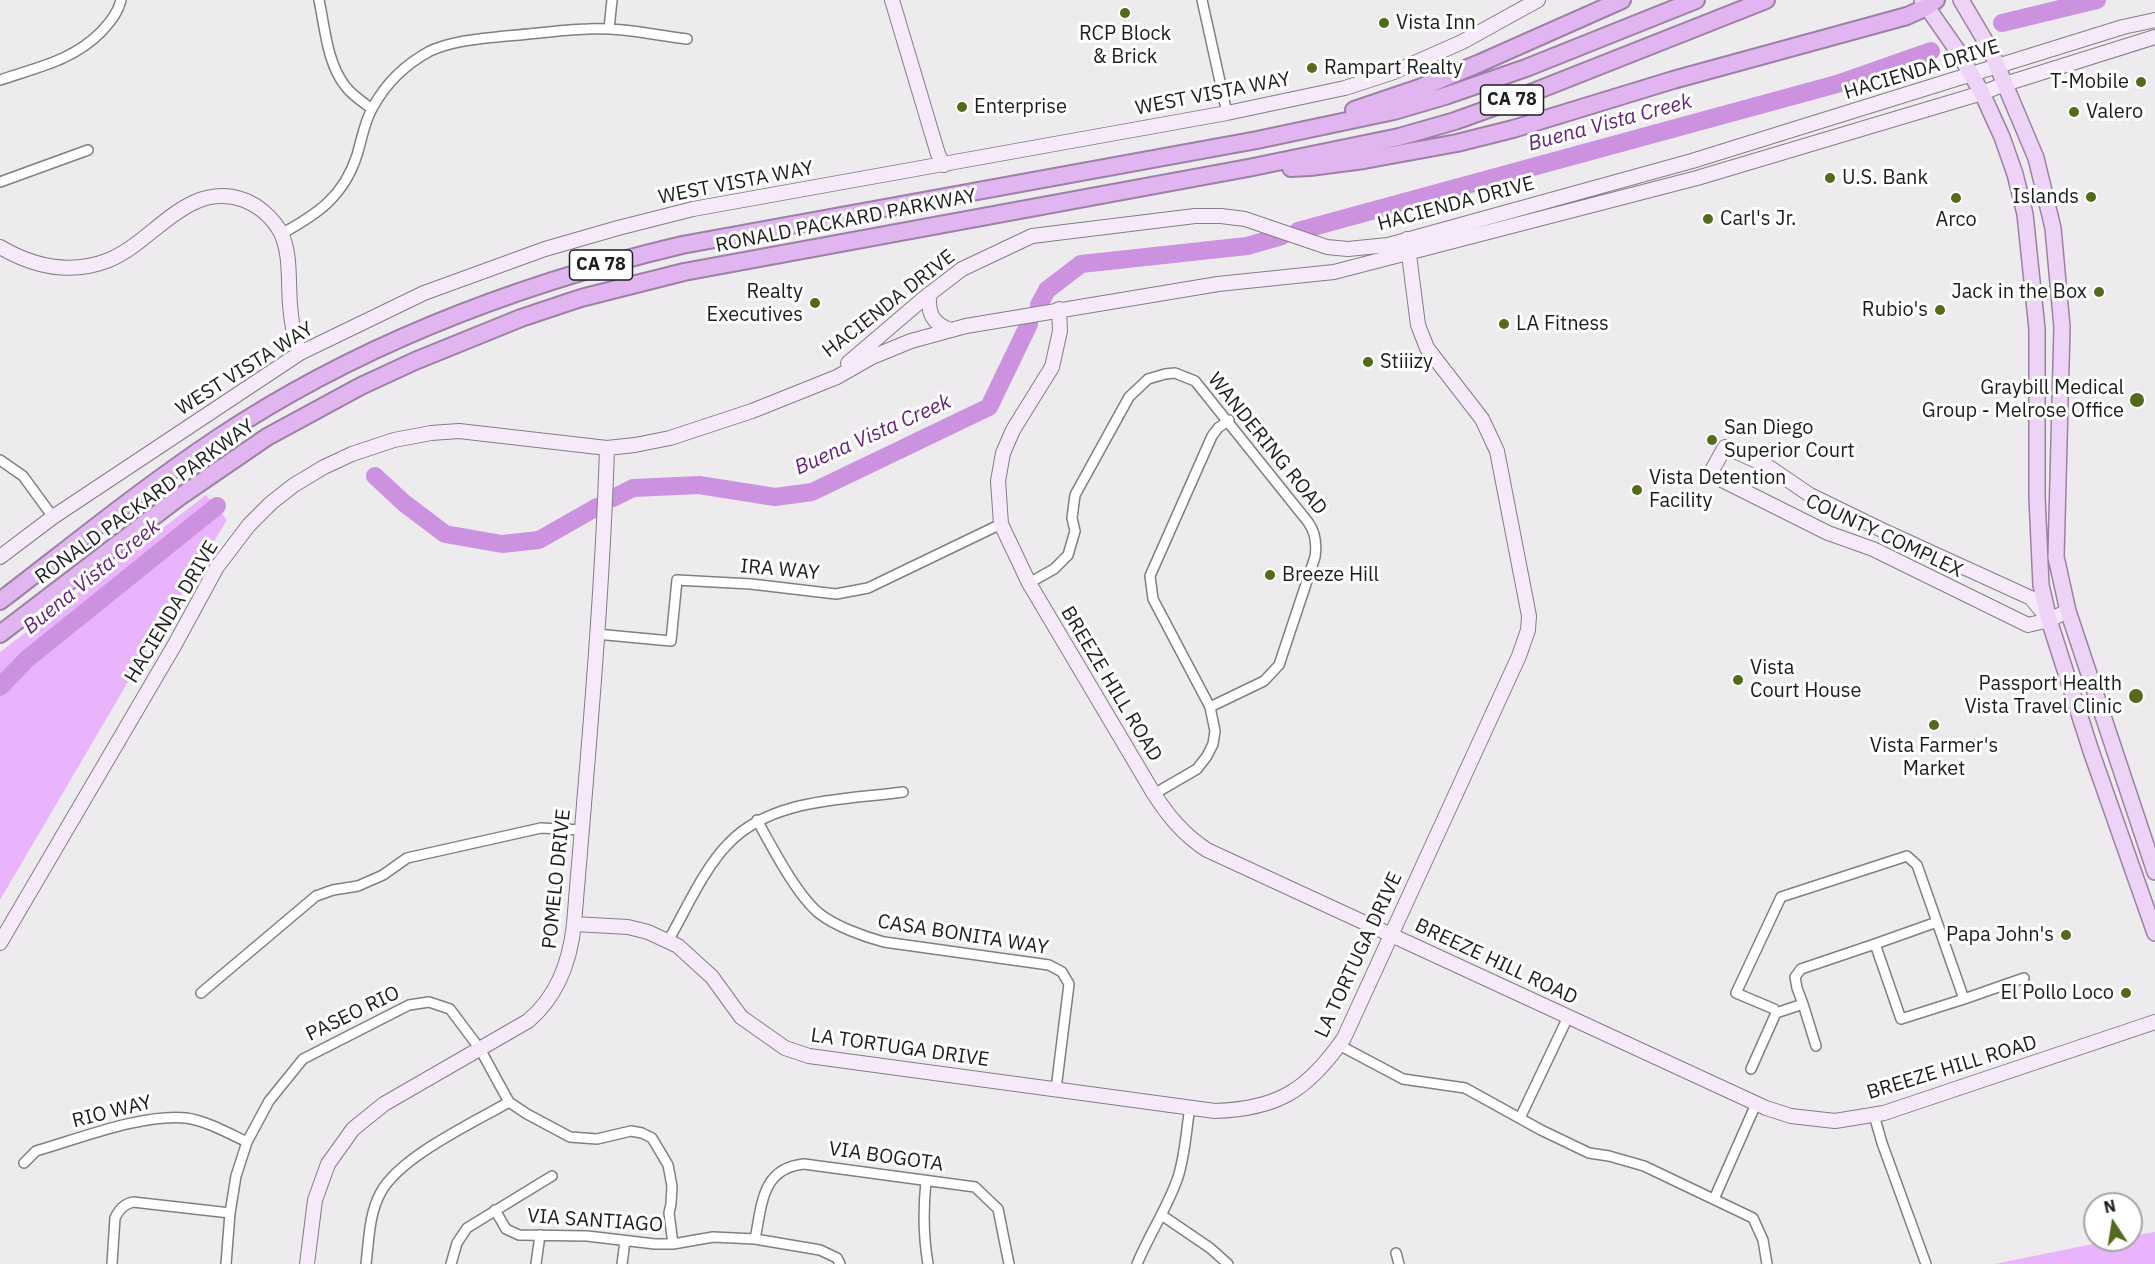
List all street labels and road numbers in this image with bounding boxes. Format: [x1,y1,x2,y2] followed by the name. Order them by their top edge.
[1841,35,2003,105] street label: HACIENDA DRIVE
[1133,67,1293,121] street label: WEST VISTA WAY
[1480,85,1544,115] road number: CA 78
[656,156,816,210] street label: WEST VISTA WAY
[1375,171,1537,237] street label: HACIENDA DRIVE
[714,184,978,258] street label: RONALD PACKARD PARKWAY
[818,245,960,363] street label: HACIENDA DRIVE
[570,250,632,280] road number: CA 78
[172,317,318,421] street label: WEST VISTA WAY
[1202,368,1332,520] street label: WANDERING ROAD
[31,414,259,590] street label: RONALD PACKARD PARKWAY
[1802,489,1966,583] street label: COUNTY COMPLEX
[120,537,224,687] street label: HACIENDA DRIVE
[739,555,821,585] street label: IRA WAY
[1055,602,1167,766] street label: BREEZE HILL ROAD
[538,808,576,950] street label: POMELO DRIVE
[1310,868,1408,1042] street label: LA TORTUGA DRIVE
[876,910,1050,960] street label: CASA BONITA WAY
[1411,914,1581,1010] street label: BREEZE HILL ROAD
[302,981,404,1047] street label: PASEO RIO
[809,1024,991,1072] street label: LA TORTUGA DRIVE
[1864,1031,2040,1105] street label: BREEZE HILL ROAD
[70,1091,154,1133] street label: RIO WAY
[827,1137,945,1177] street label: VIA BOGOTA
[526,1204,664,1238] street label: VIA SANTIAGO

